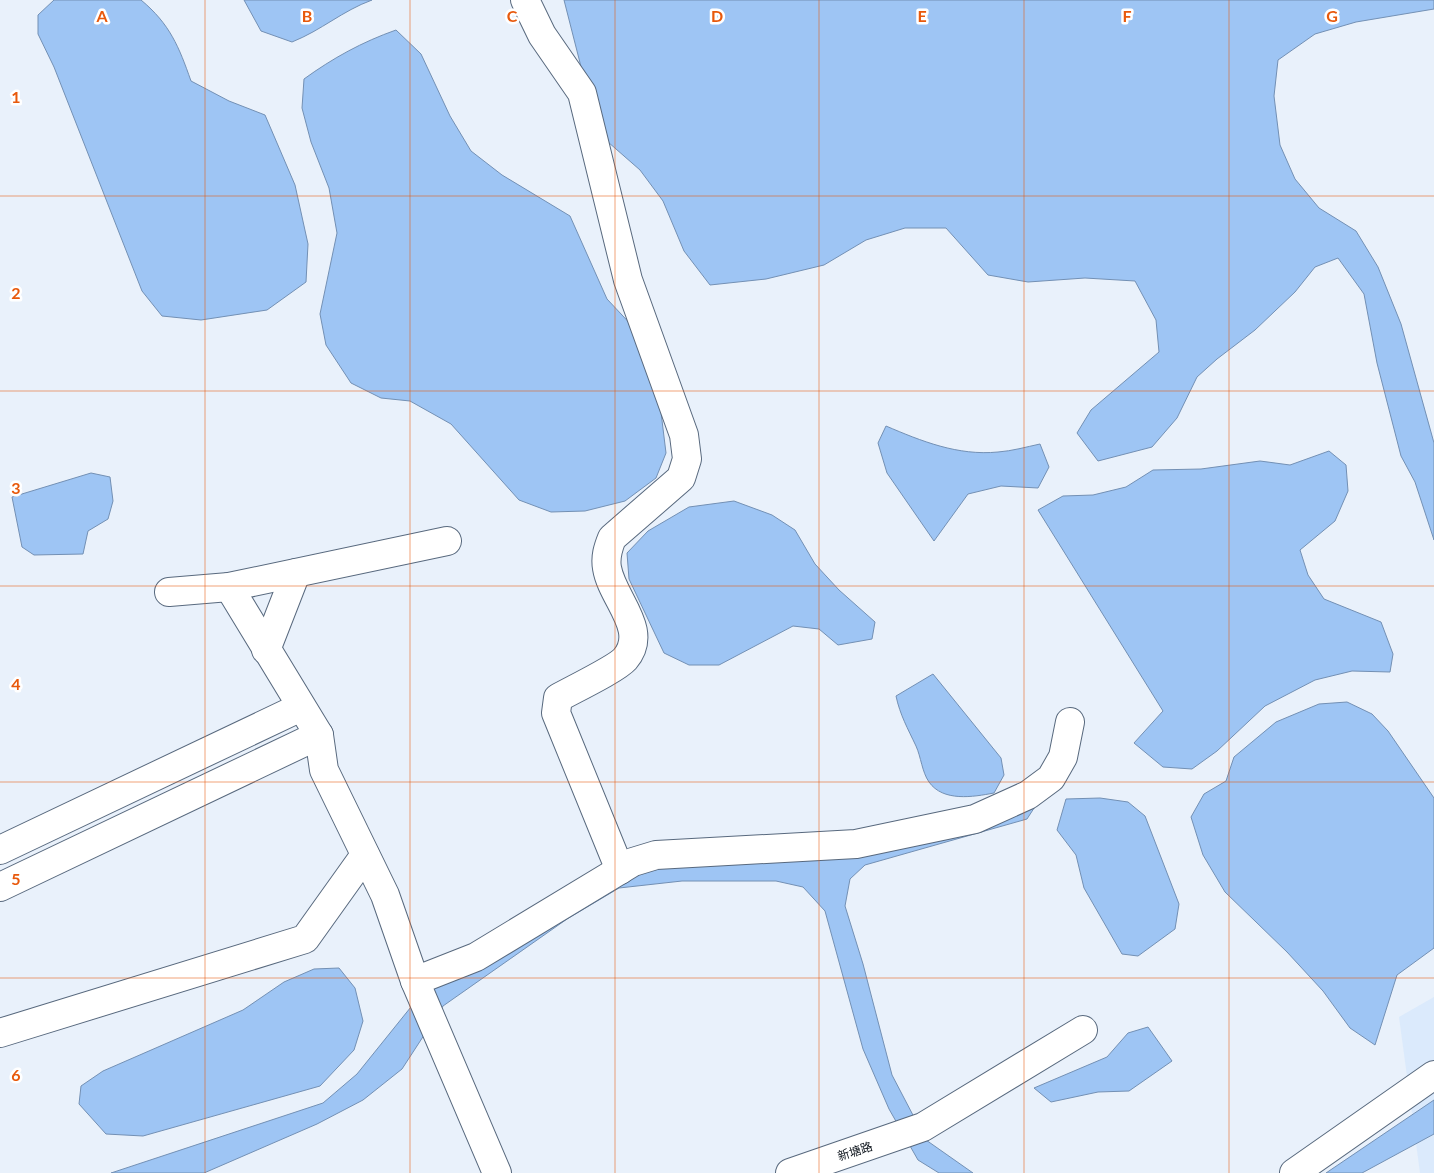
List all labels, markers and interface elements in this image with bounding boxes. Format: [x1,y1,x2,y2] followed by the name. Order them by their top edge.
[95,6,108,25] text: A
[302,6,312,25] text: B
[507,6,518,25] text: C
[711,6,723,25] text: D
[917,6,927,25] text: E
[1122,6,1132,25] text: F
[1326,6,1338,25] text: G
[11,87,21,106] text: 1
[11,283,21,302] text: 2
[11,478,21,497] text: 3
[11,674,21,693] text: 4
[11,869,21,888] text: 5
[11,1065,21,1084] text: 6
[836,1138,874,1164] street label: 新塘路

